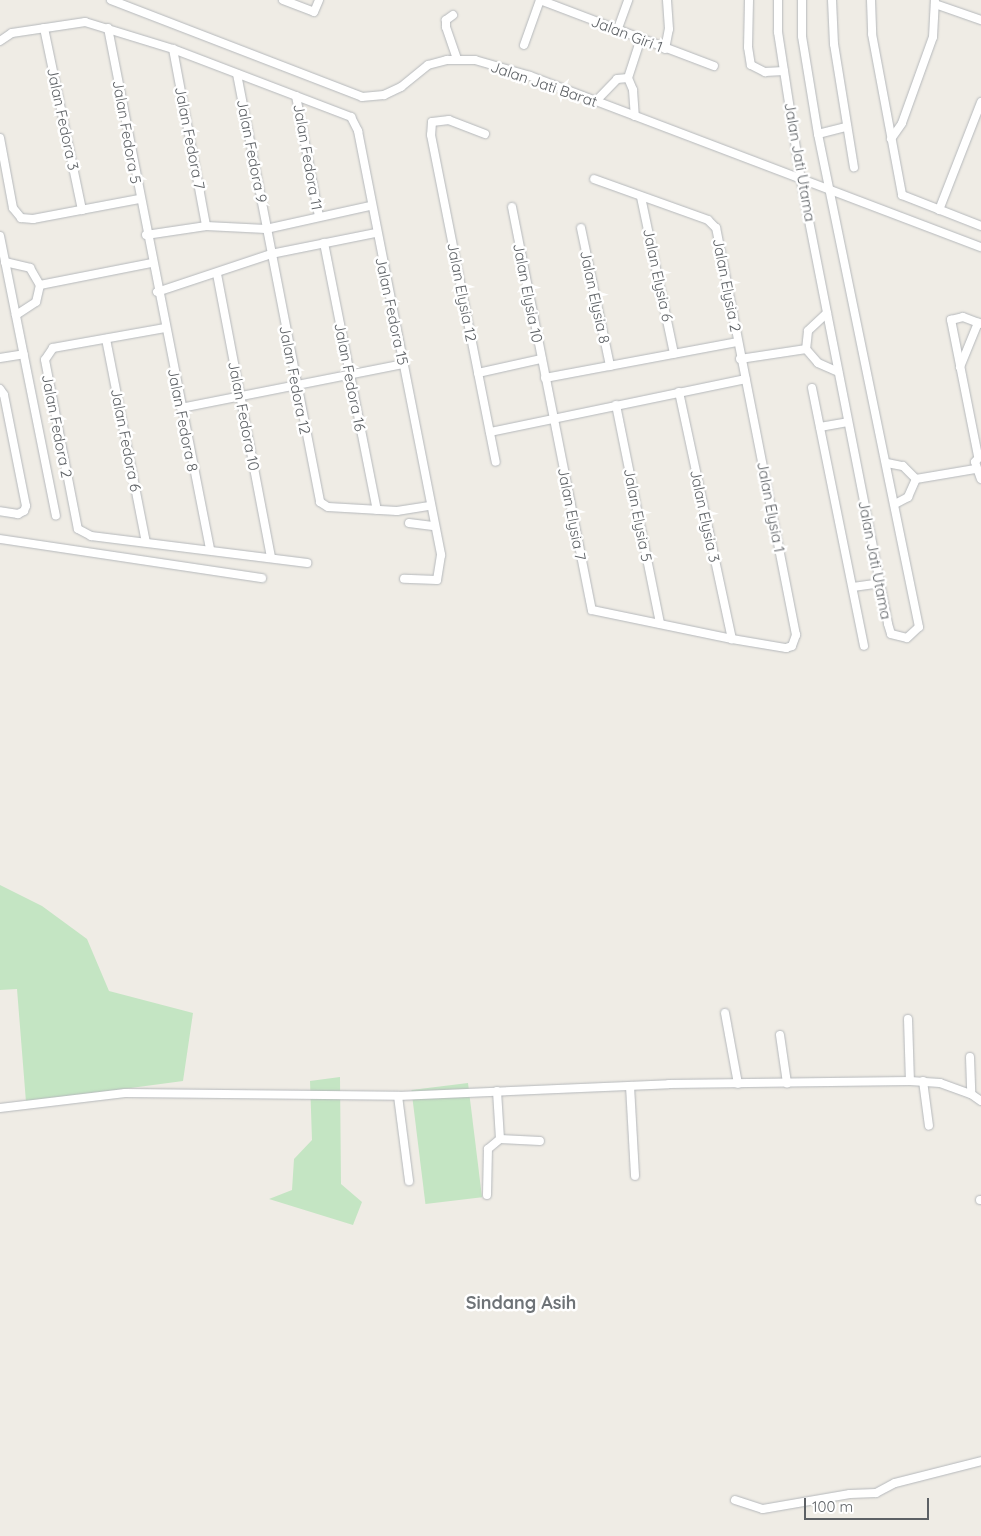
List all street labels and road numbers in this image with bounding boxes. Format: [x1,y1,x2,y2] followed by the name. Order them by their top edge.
[589,12,665,56] street label: Jalan Giri 1
[488,57,600,111] street label: Jalan Jati Barat
[43,66,83,172] street label: Jalan Fedora 3
[109,79,145,185] street label: Jalan Fedora 5
[171,85,209,191] street label: Jalan Fedora 7
[233,98,271,204] street label: Jalan Fedora 9
[781,101,819,223] street label: Jalan Jati Utama
[290,102,326,212] street label: Jalan Fedora 11
[639,227,677,323] street label: Jalan Elysia 6
[709,237,745,333] street label: Jalan Elysia 2
[444,241,480,343] street label: Jalan Elysia 12
[510,242,546,344] street label: Jalan Elysia 10
[576,249,614,345] street label: Jalan Elysia 8
[372,255,412,367] street label: Jalan Fedora 15
[331,321,369,433] street label: Jalan Fedora 16
[276,324,314,436] street label: Jalan Fedora 12
[225,360,263,472] street label: Jalan Fedora 10
[164,367,202,473] street label: Jalan Fedora 8
[38,373,76,479] street label: Jalan Fedora 2
[107,387,145,493] street label: Jalan Fedora 6
[753,460,789,554] street label: Jalan Elysia 1
[554,466,590,562] street label: Jalan Elysia 7
[620,467,656,563] street label: Jalan Elysia 5
[686,468,724,564] street label: Jalan Elysia 3
[855,499,895,621] street label: Jalan Jati Utama

